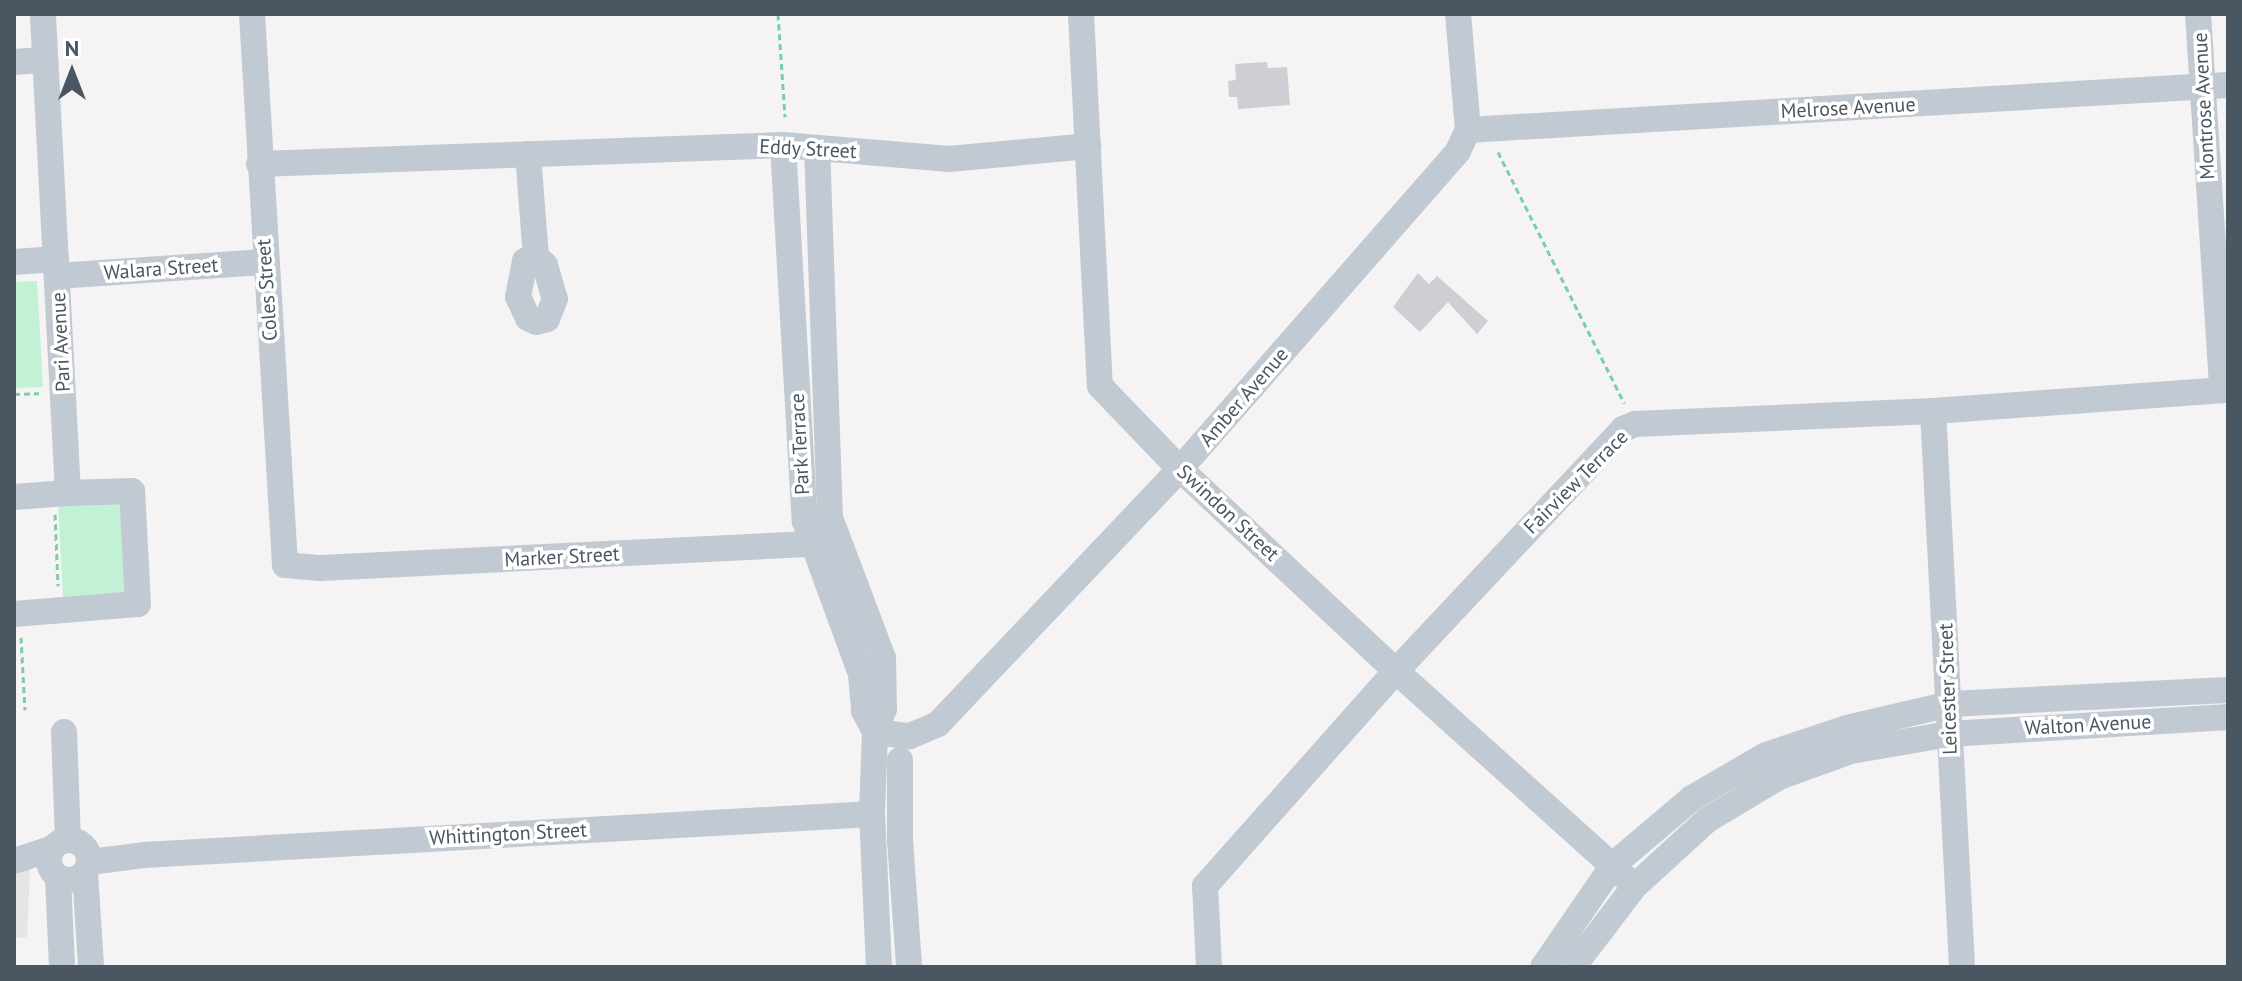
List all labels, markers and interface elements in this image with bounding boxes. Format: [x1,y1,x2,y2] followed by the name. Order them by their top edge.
[2188,31,2220,181] street label: Montrose Avenue
[32,32,112,112] north arrow
[65,34,79,62] text: N
[1780,92,1916,124] street label: Melrose Avenue
[758,134,858,164] street label: Eddy Street
[251,238,283,342] street label: Coles Street
[103,253,219,285] street label: Walara Street
[46,291,76,393] street label: Pari Avenue
[1194,343,1294,451] street label: Amber Avenue
[785,392,815,496] street label: Park Terrace
[1519,425,1633,539] street label: Fairview Terrace
[1172,460,1284,566] street label: Swindon Street
[504,542,620,572] street label: Marker Street
[1934,623,1962,755] street label: Leicester Street
[2024,710,2152,740] street label: Walton Avenue
[428,818,588,850] street label: Whittington Street

